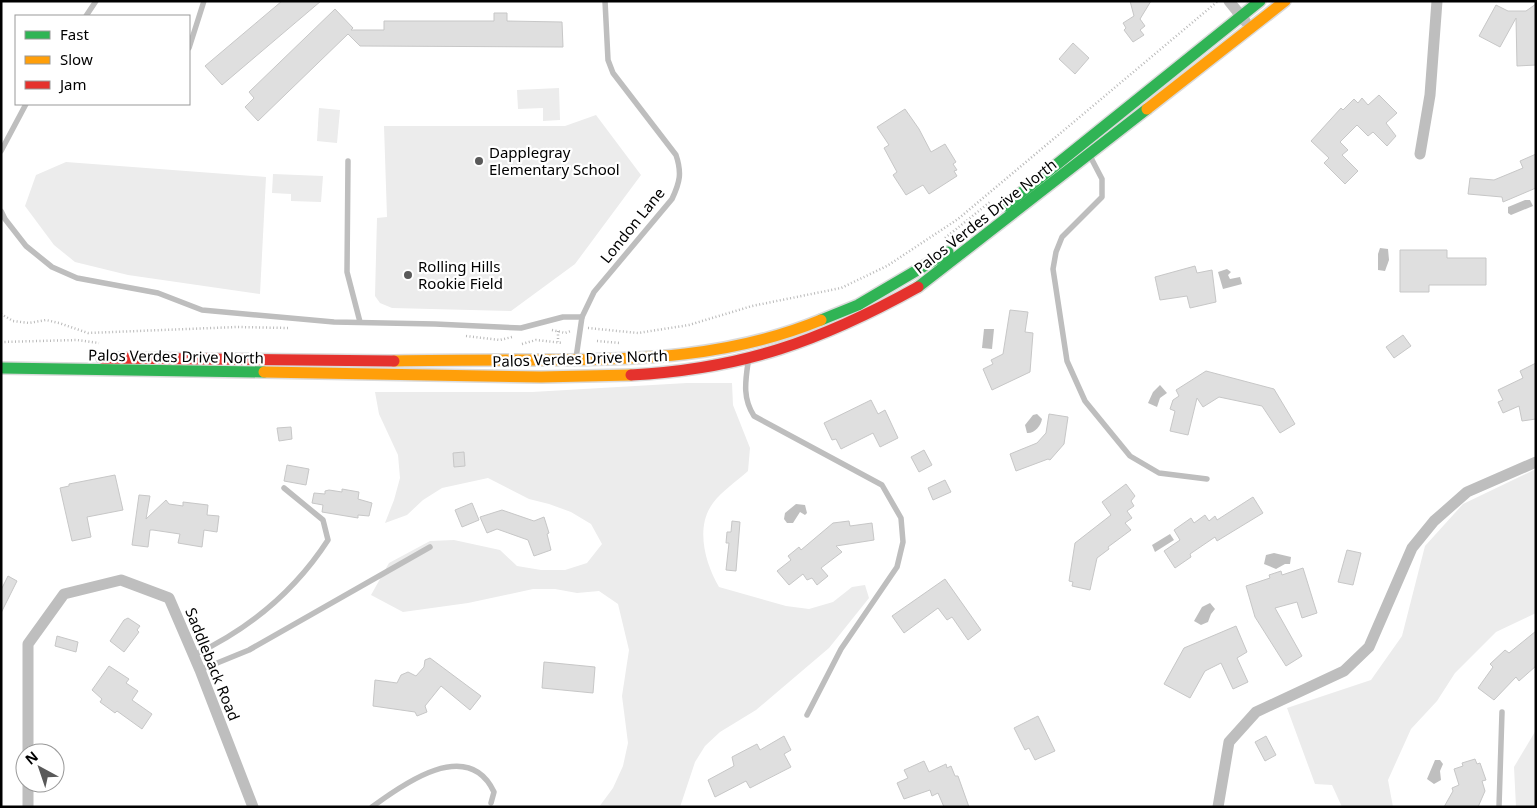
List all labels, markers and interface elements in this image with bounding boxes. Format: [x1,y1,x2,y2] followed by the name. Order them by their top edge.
[15,15,190,105] legend
[60,24,89,44] text: Fast
[60,49,93,69] text: Slow
[58,74,87,94] text: Jam
[489,142,620,179] place label: Dapplegray Elementary School
[910,154,1060,278] street label: Palos Verdes Drive North
[473,155,485,167] marker: Dapplegray Elementary School
[595,183,669,267] street label: London Lane
[418,256,503,293] place label: Rolling Hills Rookie Field
[402,269,414,281] marker: Rolling Hills Rookie Field
[88,344,264,368] street label: Palos Verdes Drive North
[492,345,668,371] street label: Palos Verdes Drive North
[181,605,245,723] street label: Saddleback Road
[15,743,65,793] north arrow
[21,747,42,769] text: N

